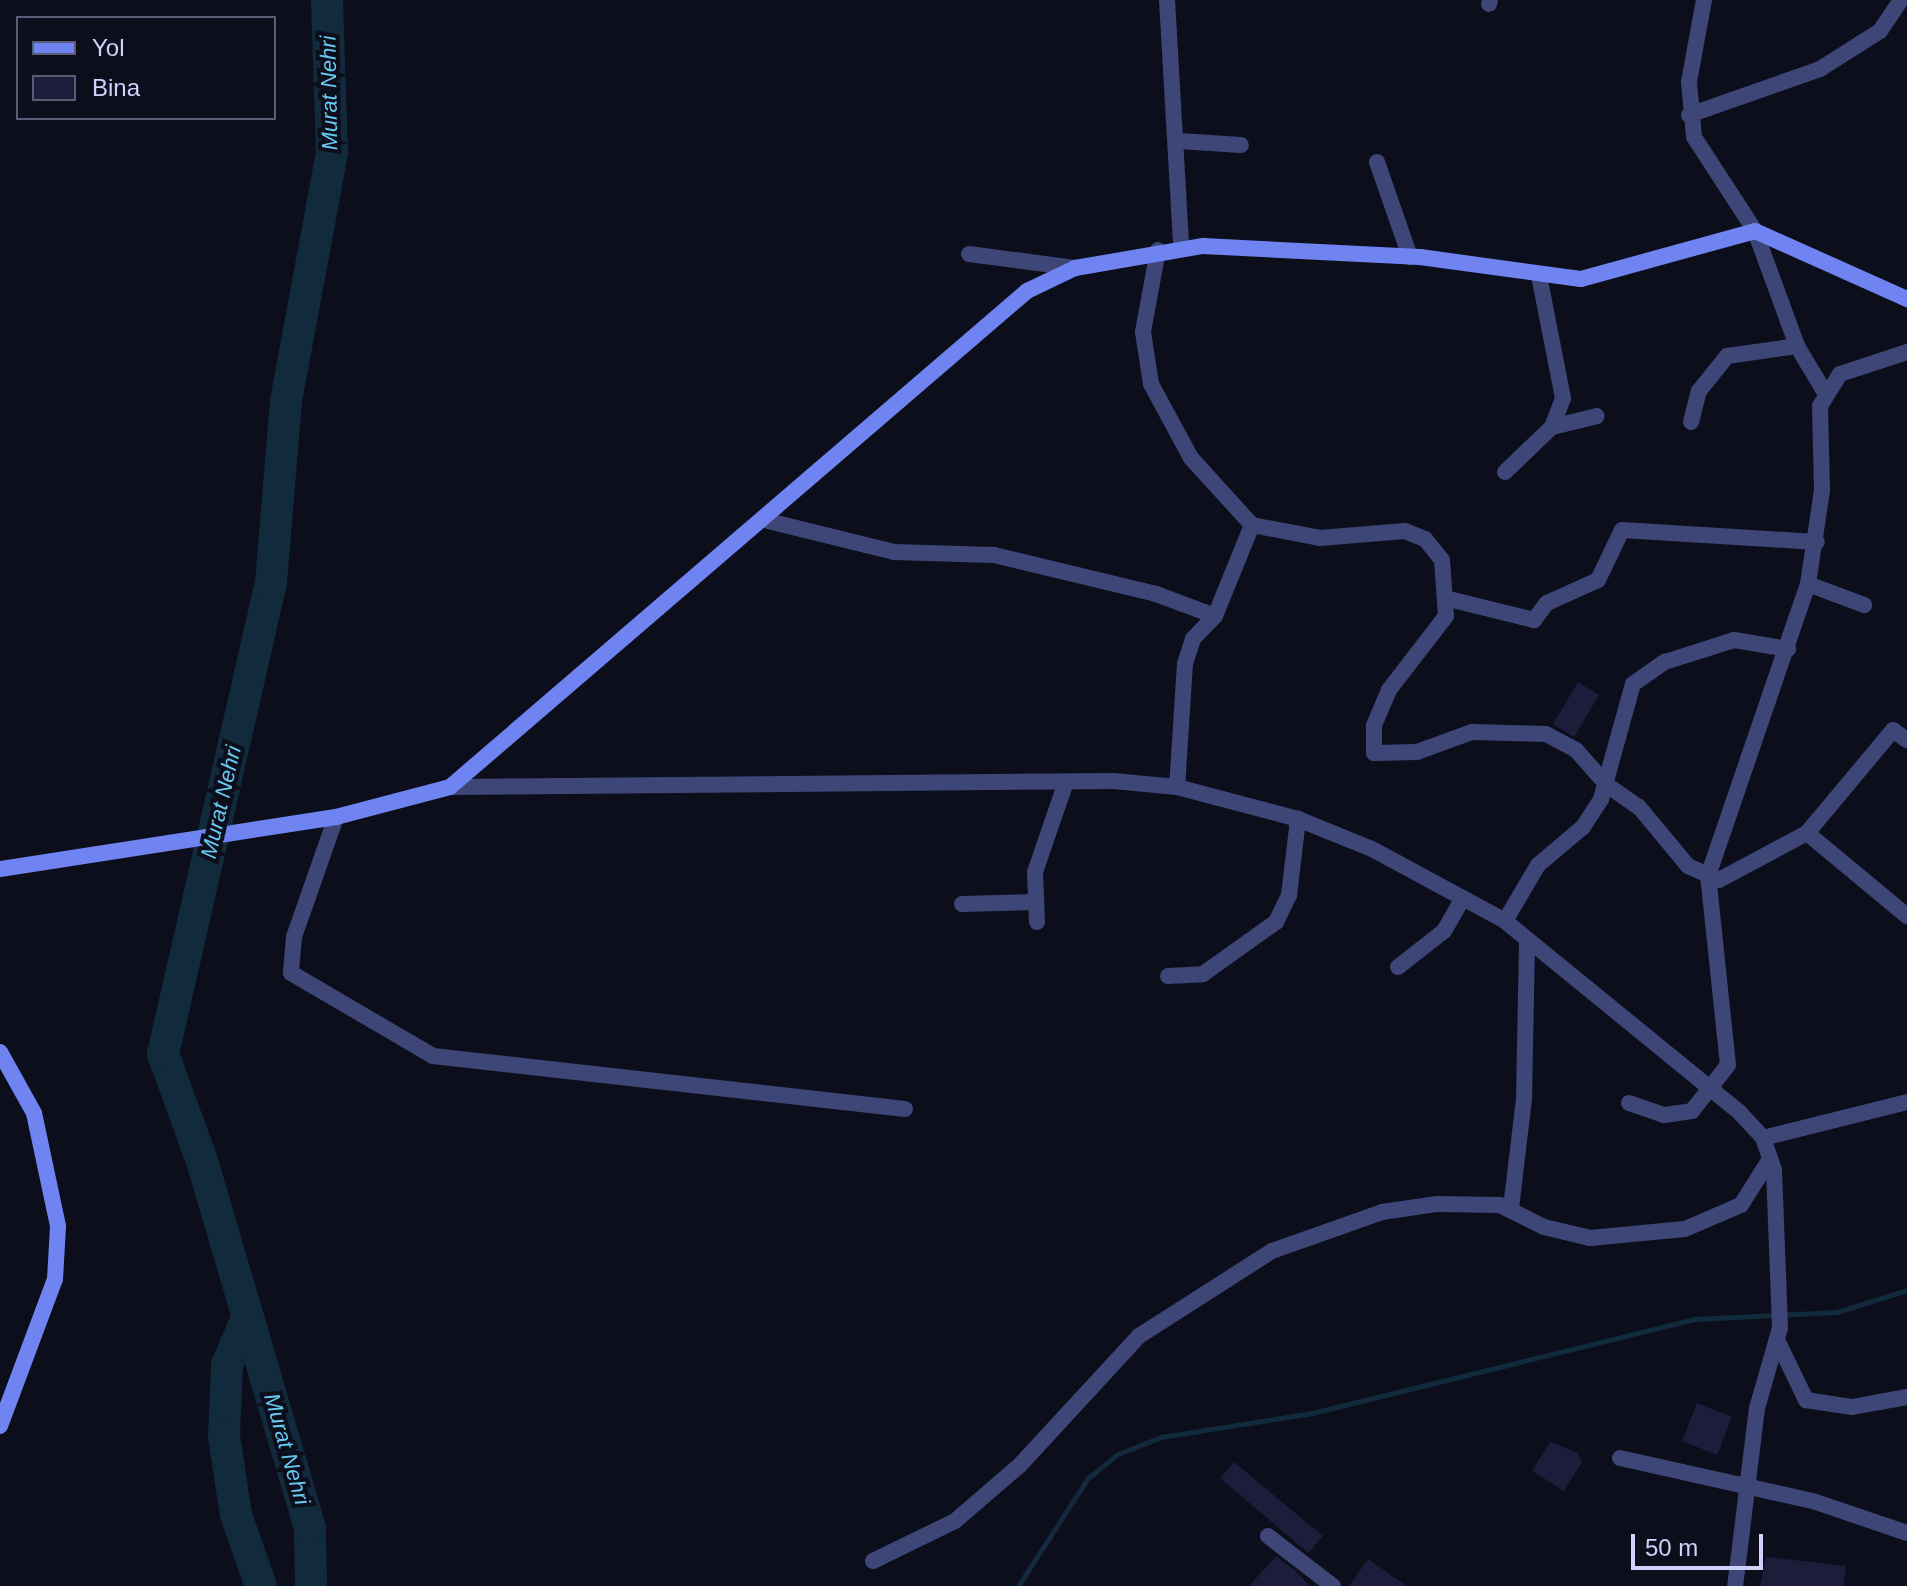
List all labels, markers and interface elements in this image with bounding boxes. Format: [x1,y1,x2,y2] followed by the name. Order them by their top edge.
[16,16,276,120] legend
[92,34,124,61] text: Yol
[315,35,343,151] water label: Murat Nehri
[92,74,140,101] text: Bina
[195,743,247,861] water label: Murat Nehri
[258,1390,316,1508] water label: Murat Nehri
[1635,1518,1767,1568] scale bar
[1645,1534,1698,1561] text: 50 m

